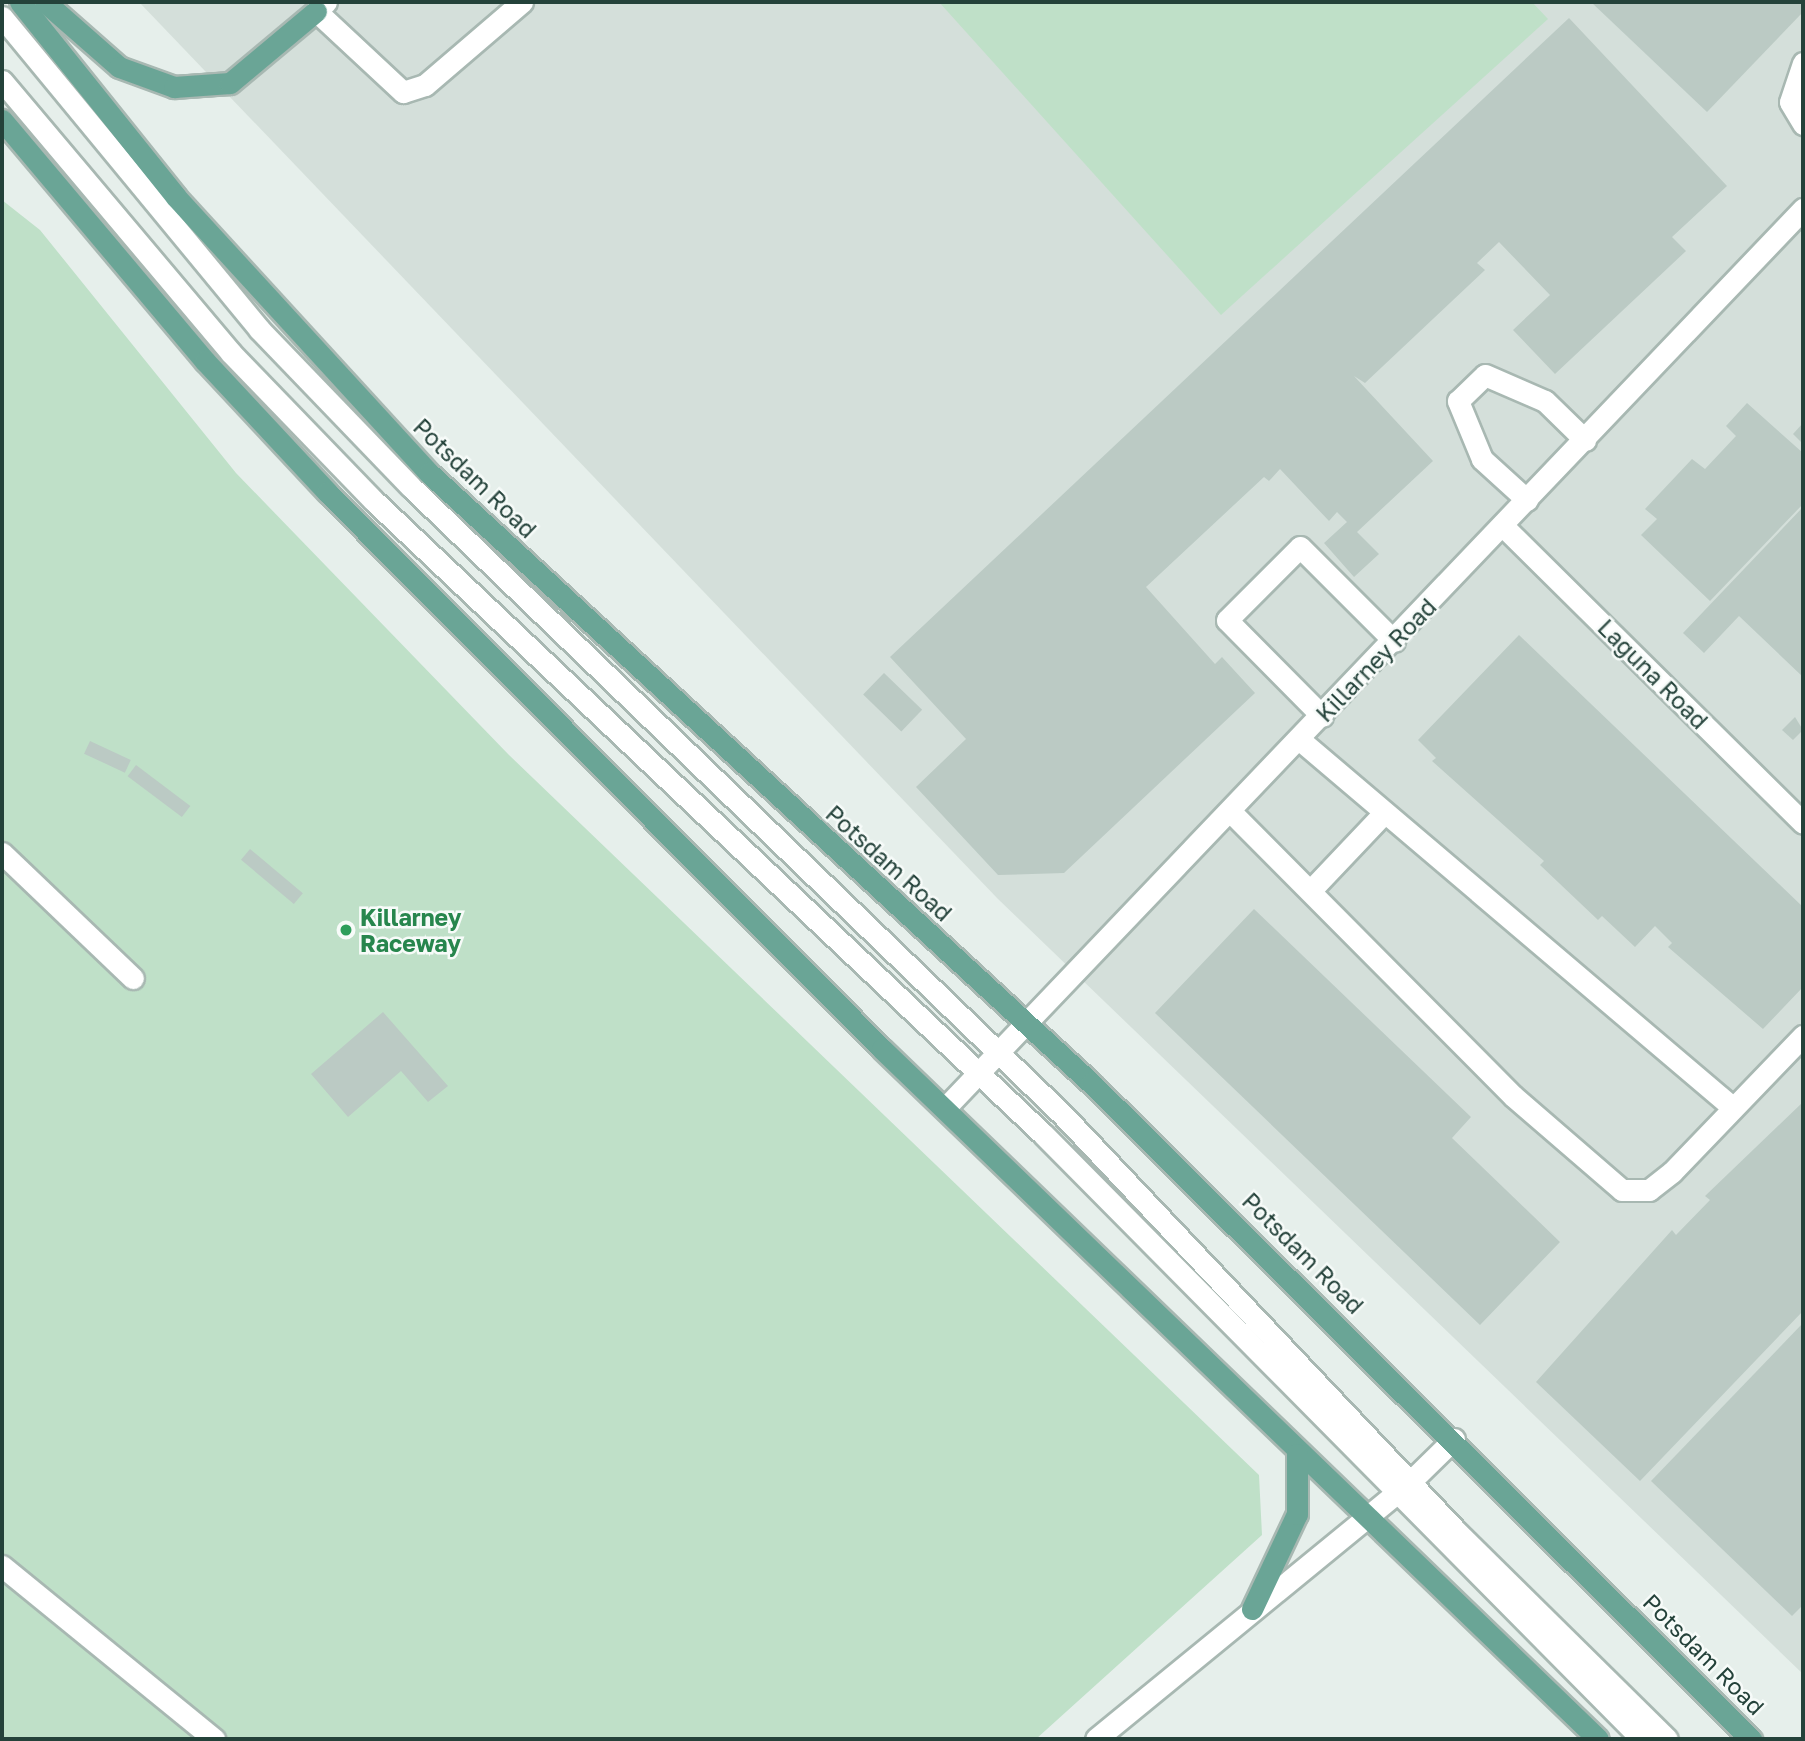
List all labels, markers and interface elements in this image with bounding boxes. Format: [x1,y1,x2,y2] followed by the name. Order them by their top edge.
[408,413,542,543] street label: Potsdam Road
[1310,593,1442,727] street label: Killarney Road
[1592,613,1714,735] street label: Laguna Road
[820,799,958,927] street label: Potsdam Road
[360,903,462,957] place label: Killarney Raceway
[338,922,354,938] marker: Killarney Raceway
[1237,1187,1369,1319] street label: Potsdam Road
[1638,1588,1770,1720] street label: Potsdam Road

